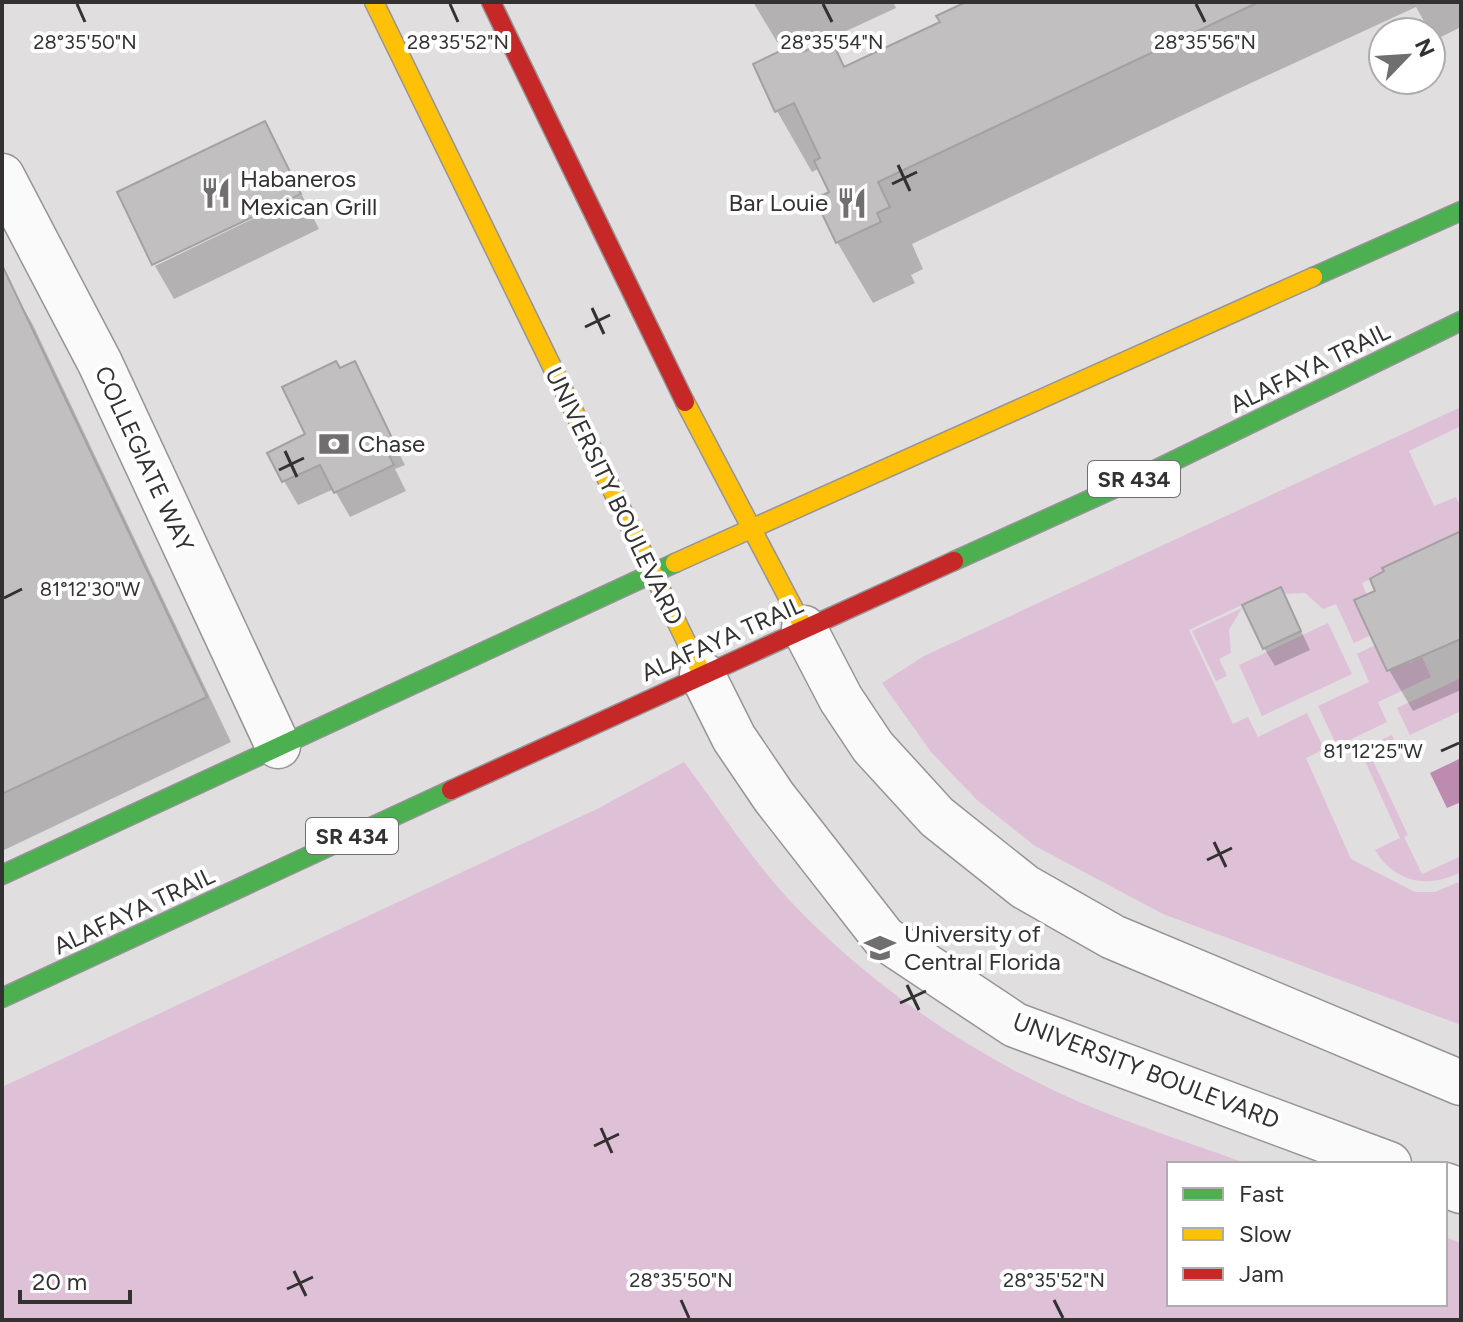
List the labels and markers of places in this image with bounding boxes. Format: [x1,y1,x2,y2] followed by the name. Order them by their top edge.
[240,164,377,221] place label: Habaneros Mexican Grill
[199,176,233,210] restaurant icon: Habaneros Mexican Grill
[835,186,869,220] restaurant icon: Bar Louie
[729,188,828,217] place label: Bar Louie
[317,427,351,461] bank icon: Chase
[358,429,425,458] place label: Chase
[904,919,1061,976] place label: University of Central Florida
[863,931,897,965] school or university icon: University of Central Florida

